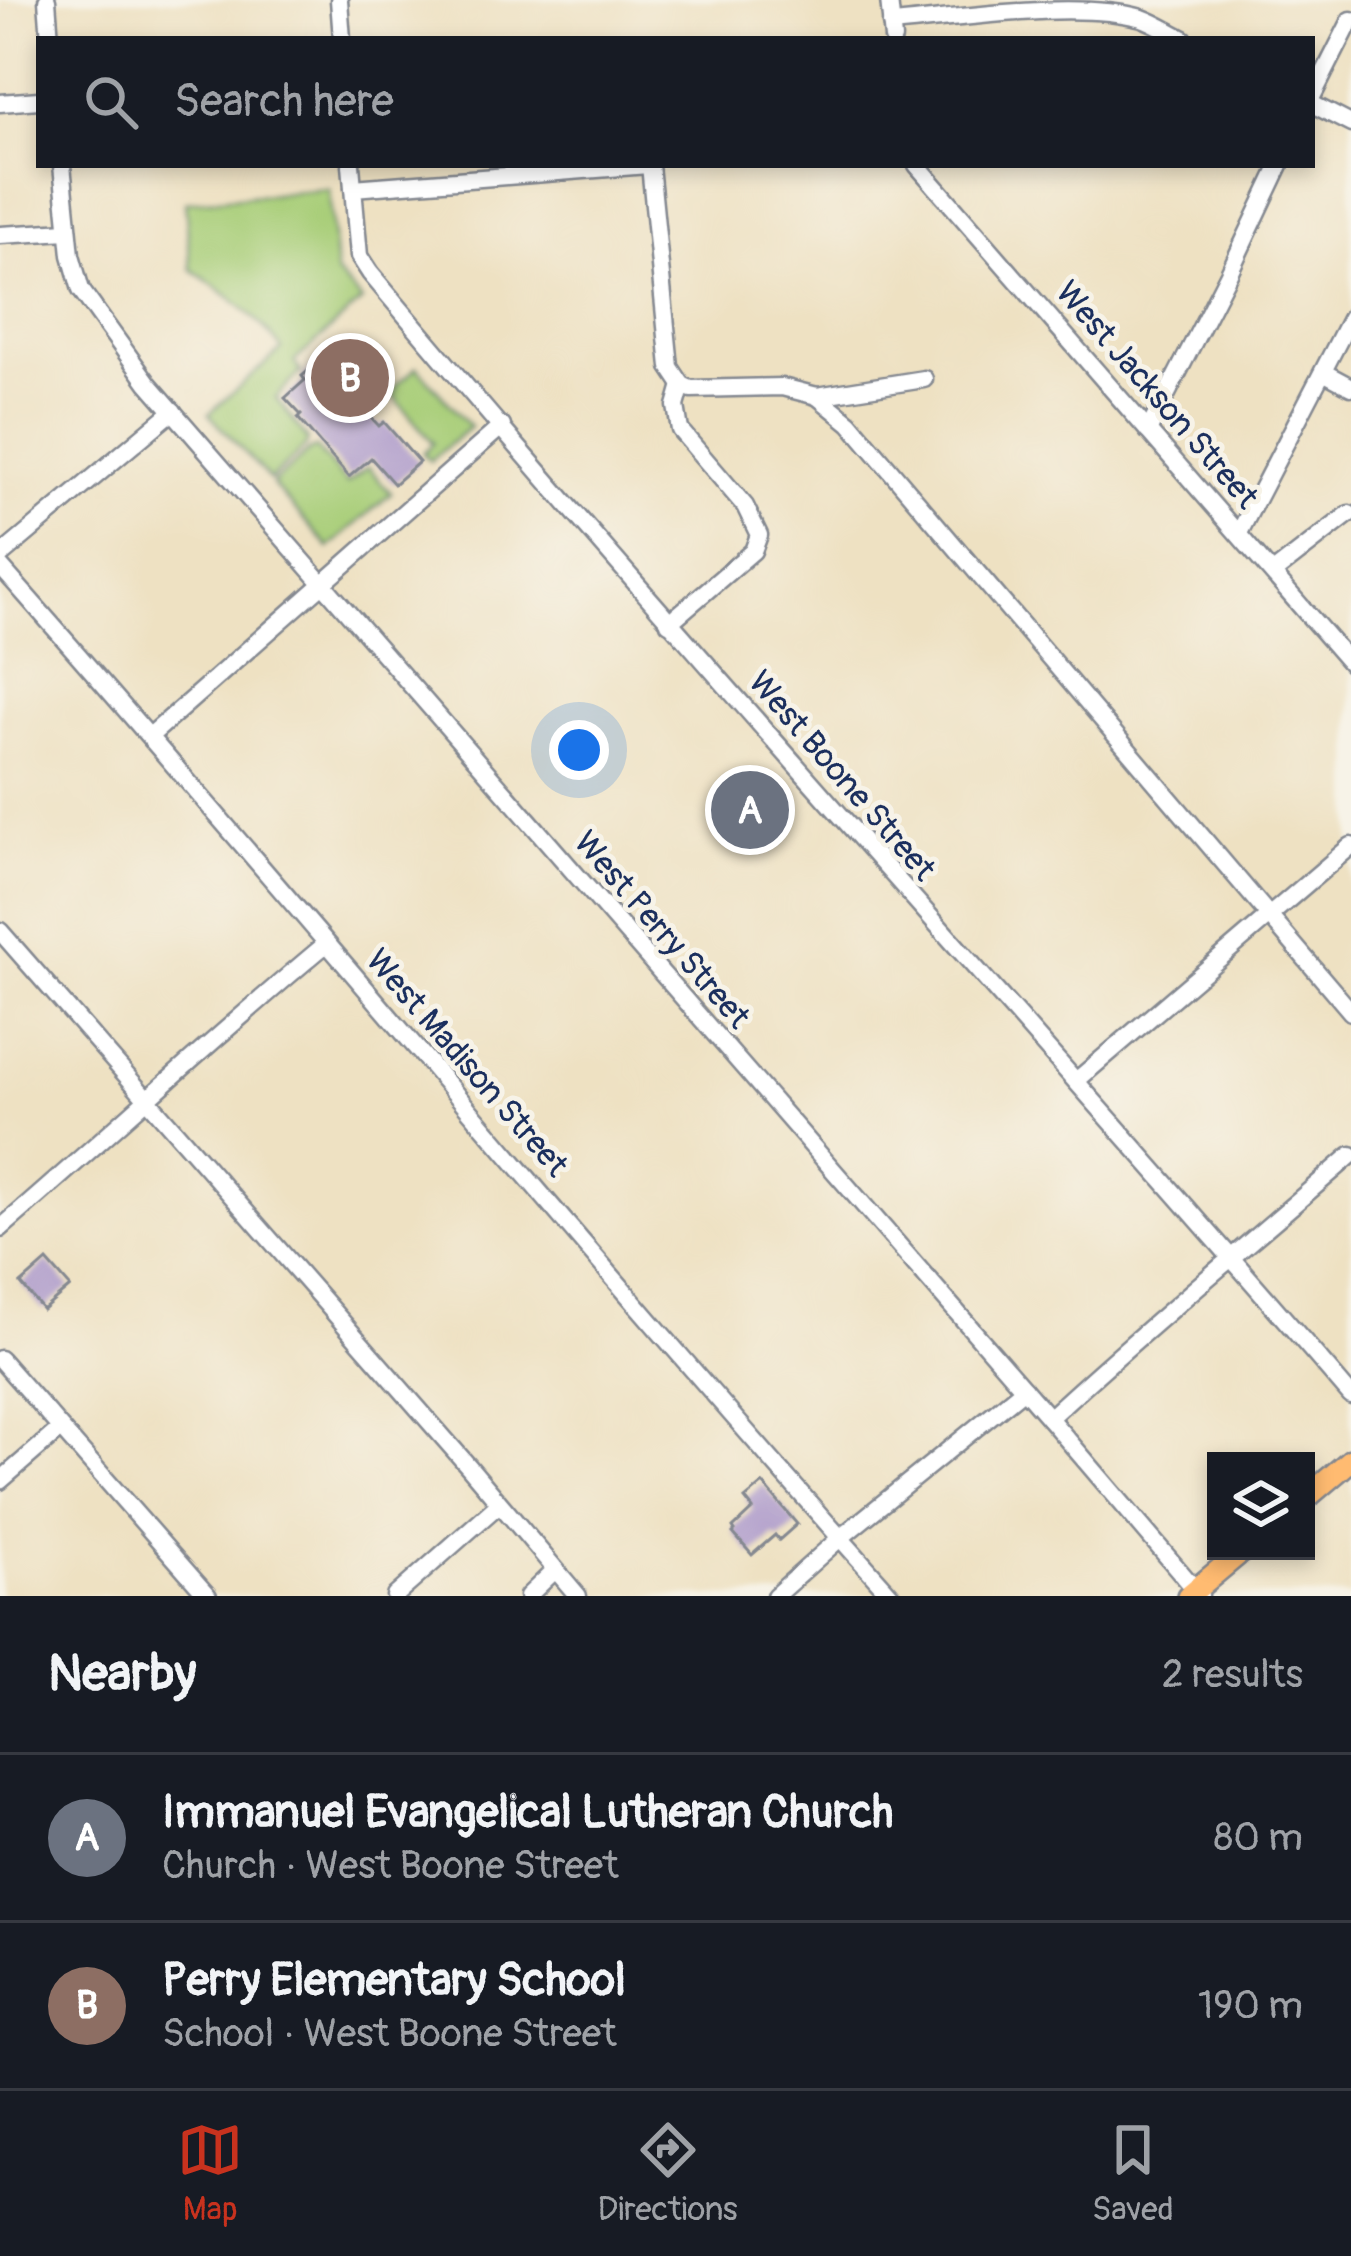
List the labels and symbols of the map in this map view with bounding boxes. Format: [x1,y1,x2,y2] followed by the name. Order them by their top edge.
[1047,273,1268,518] street label: West Jackson Street
[311,333,389,423] pin: B
[739,663,945,890] street label: West Boone Street
[549,720,609,780] your location
[711,765,789,855] pin: A
[565,823,759,1038] street label: West Perry Street
[357,941,577,1186] street label: West Madison Street

